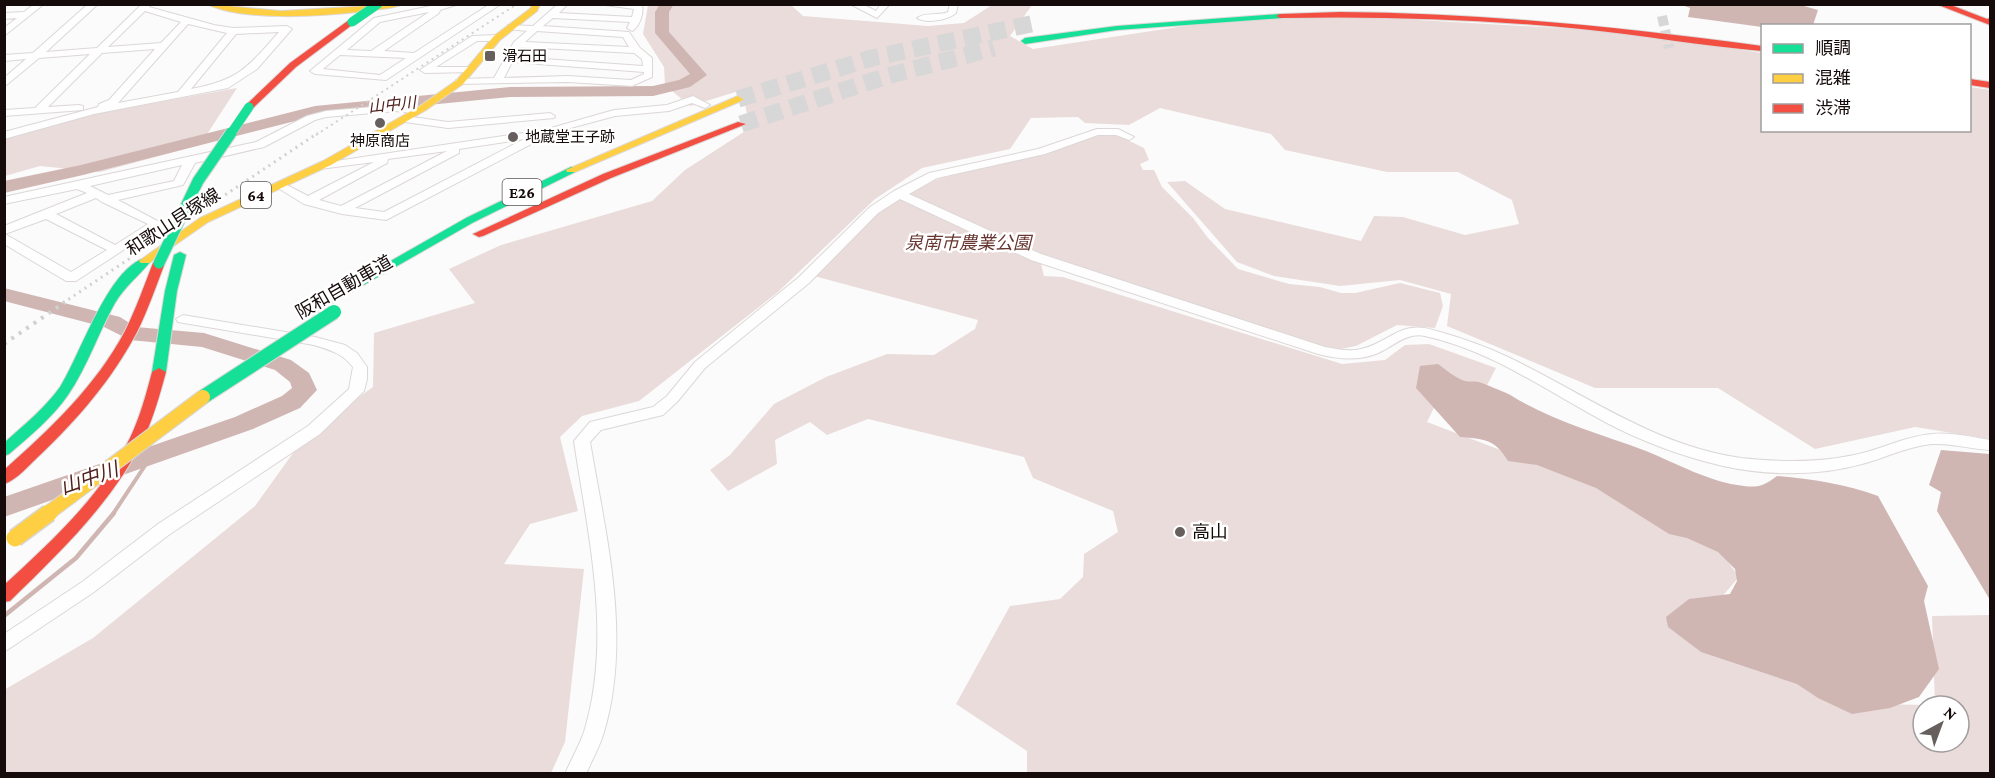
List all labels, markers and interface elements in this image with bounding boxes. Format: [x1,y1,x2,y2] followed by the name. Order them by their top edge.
[1761,24,1971,132] legend
[1815,38,1851,58] text: 順調
[502,48,547,64] place label: 滑石田
[483,49,497,63] marker: 滑石田
[1815,68,1851,88] text: 混雑
[367,93,419,115] water label: 山中川
[1815,98,1851,118] text: 渋滞
[373,116,387,130] marker: 神原商店
[525,129,615,145] place label: 地蔵堂王子跡
[506,130,520,144] marker: 地蔵堂王子跡
[350,133,410,149] place label: 神原商店
[502,179,542,205] road number: E26
[241,182,271,208] road number: 64
[122,184,224,260] street label: 和歌山貝塚線
[905,233,1034,253] park label: 泉南市農業公園
[292,251,396,323] street label: 阪和自動車道
[57,457,123,498] water label: 山中川
[1192,522,1228,542] place label: 高山
[1173,525,1187,539] marker: 高山
[1911,694,1971,754] north arrow
[1941,703,1960,723] text: N

